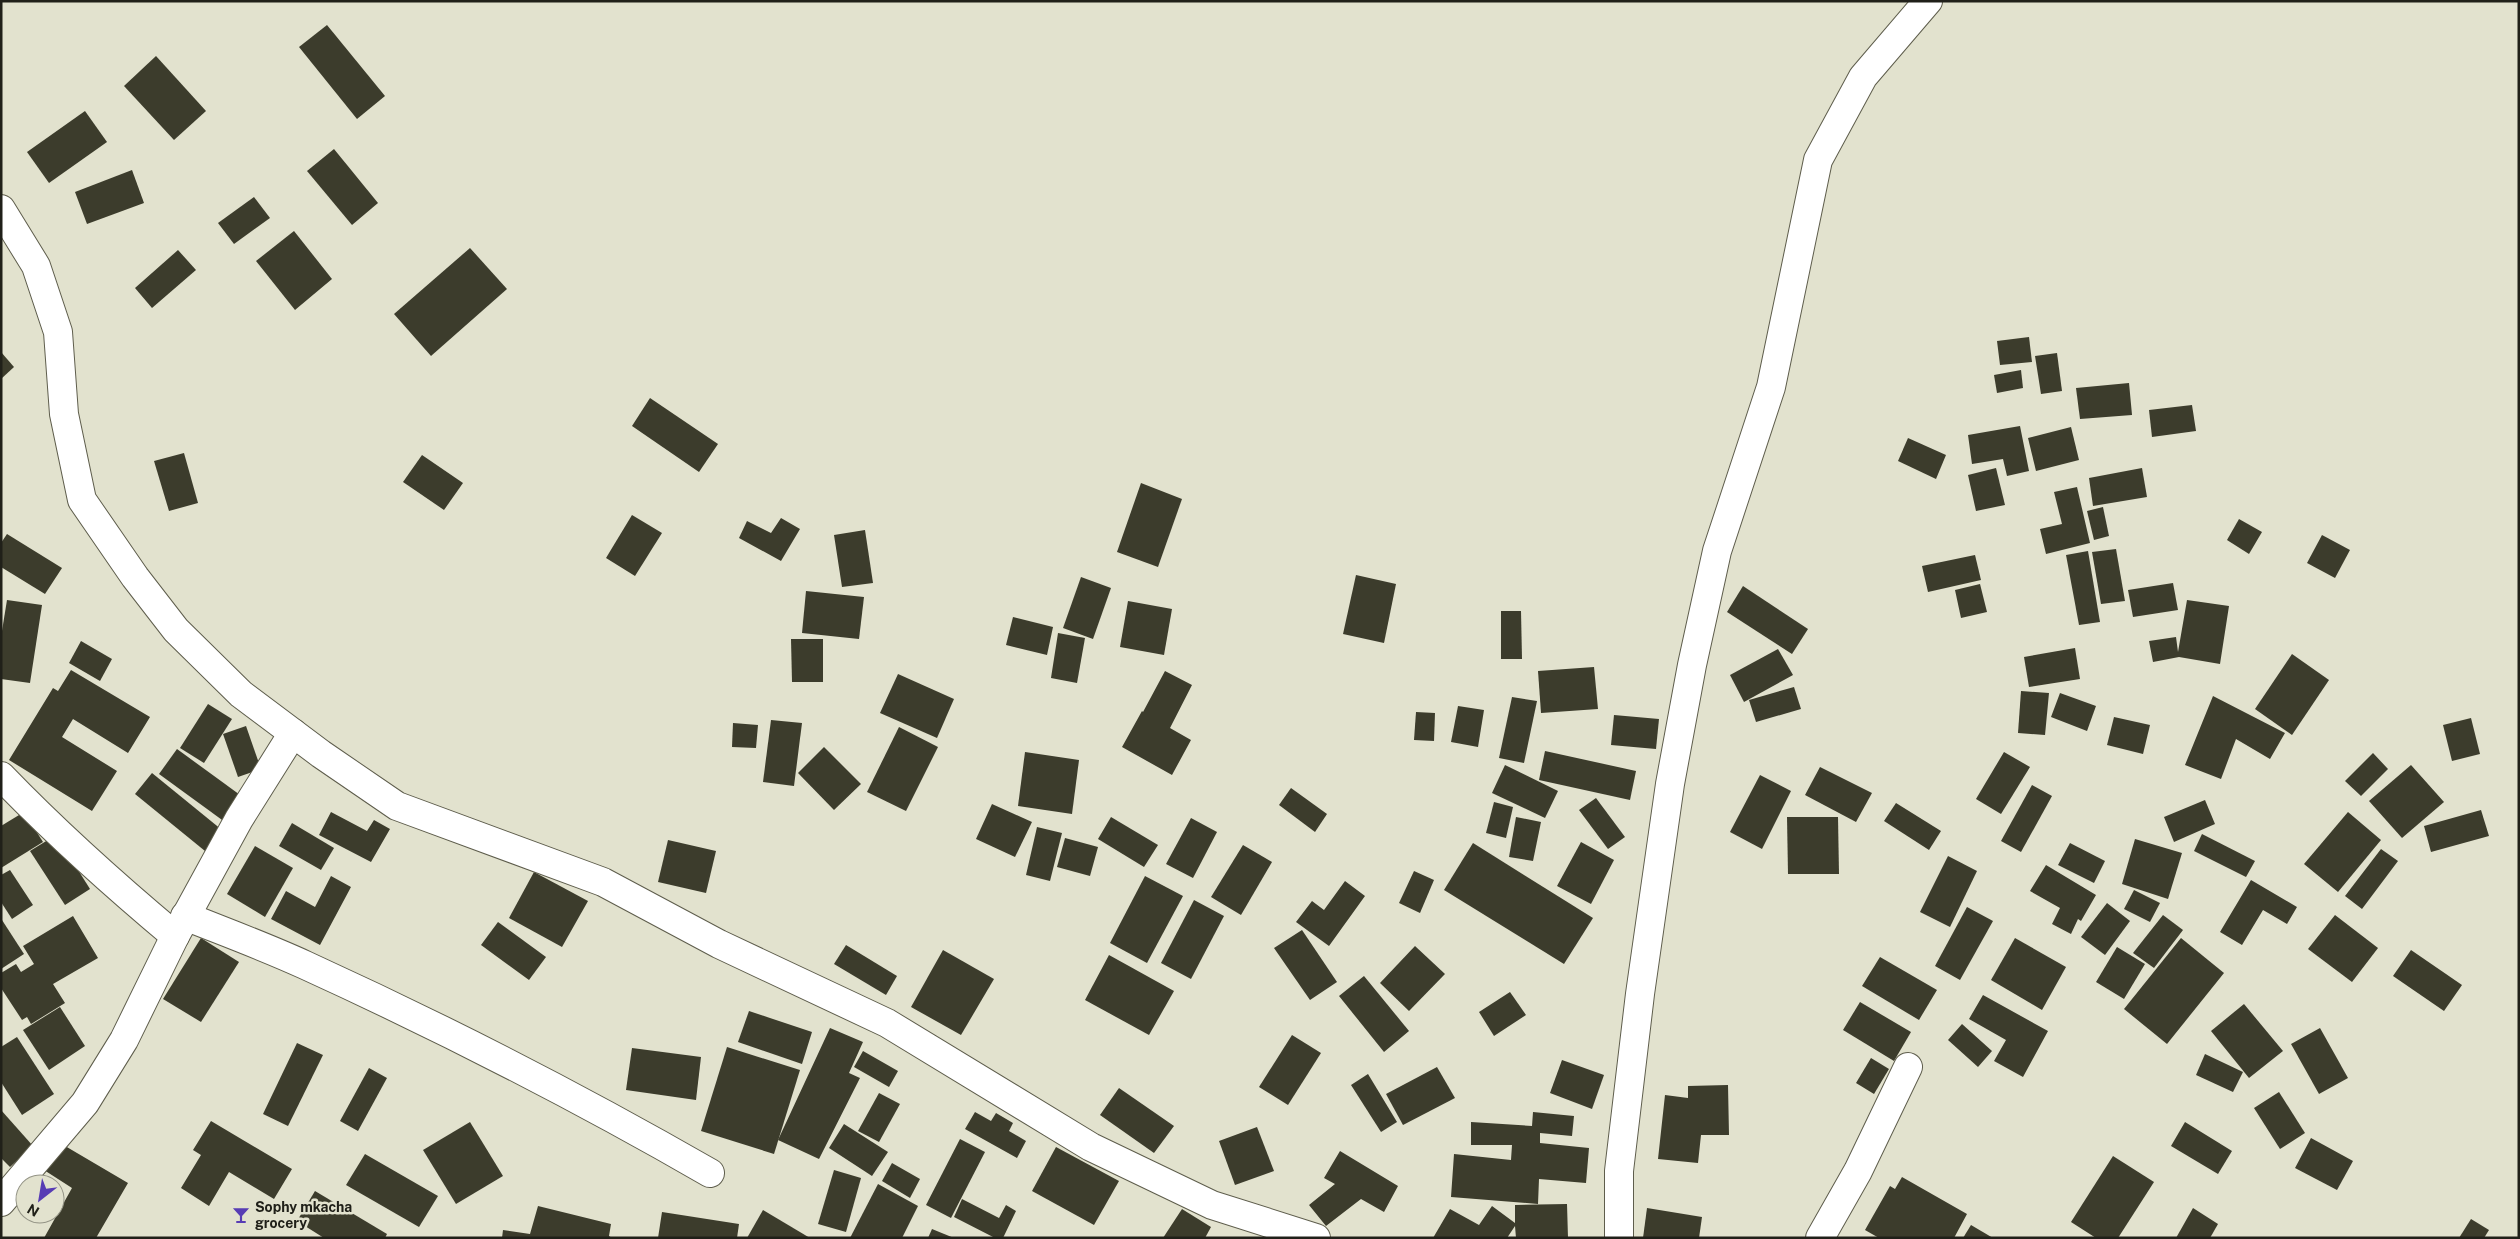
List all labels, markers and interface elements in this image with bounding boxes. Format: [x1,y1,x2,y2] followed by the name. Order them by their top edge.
[15,1174,65,1224] north arrow
[255,1199,352,1231] place label: Sophy mkacha grocery
[24,1200,42,1220] text: N
[231,1205,251,1225] bar icon: Sophy mkacha grocery

